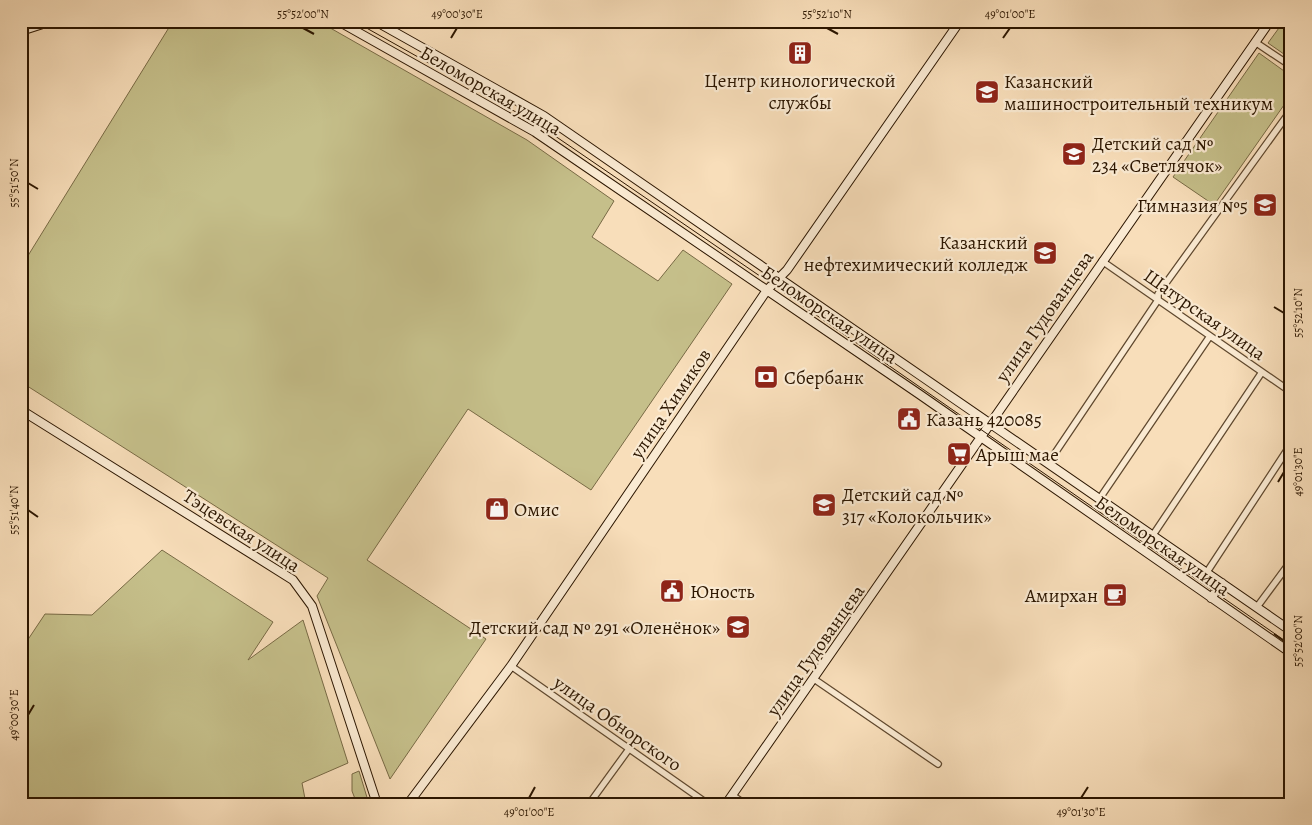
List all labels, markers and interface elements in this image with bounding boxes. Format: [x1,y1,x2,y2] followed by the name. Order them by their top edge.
[277,6,329,22] text: 55°52'00"N
[431,6,483,22] text: 49°00'30"E
[802,6,852,22] text: 55°52'10"N
[985,6,1035,22] text: 49°01'00"E
[415,40,566,142] street label: Беломорская улица
[787,40,813,66] building icon: Центр кинологической службы
[704,68,896,116] place label: Центр кинологической службы
[1004,69,1273,117] place label: Казанский машиностроительный техникум
[974,79,1000,105] school or university icon: Казанский машиностроительный техникум
[1092,131,1222,179] place label: Детский сад № 234 «Светлячок»
[1061,141,1087,167] school or university icon: Детский сад № 234 «Светлячок»
[6,158,22,208] text: 55°51'50"N
[1252,192,1278,218] school or university icon: Гимназия №5
[1137,193,1248,219] place label: Гимназия №5
[804,230,1028,278] place label: Казанский нефтехимический колледж
[1032,240,1058,266] school or university icon: Казанский нефтехимический колледж
[989,245,1100,388] street label: улица Гудованцева
[756,260,903,370] street label: Беломорская улица
[1138,263,1271,367] street label: Шатурская улица
[1290,288,1306,338] text: 55°52'10"N
[624,343,717,465] street label: улица Химиков
[753,364,779,390] bank icon: Сбербанк
[784,365,864,391] place label: Сбербанк
[896,406,922,432] public building icon: Казань 420085
[926,407,1042,433] place label: Казань 420085
[946,441,972,467] supermarket icon: Арыш мае
[975,442,1059,468] place label: Арыш мае
[1290,447,1306,497] text: 49°01'30"E
[842,482,992,530] place label: Детский сад № 317 «Колокольчик»
[178,483,305,579] street label: Тэцевская улица
[6,485,22,535] text: 55°51'40"N
[1090,489,1235,602] street label: Беломорская улица
[811,492,837,518] school or university icon: Детский сад № 317 «Колокольчик»
[484,496,510,522] shop icon: Омис
[514,497,559,523] place label: Омис
[659,578,685,604] public building icon: Юность
[690,579,755,605] place label: Юность
[760,579,871,722] street label: улица Гудованцева
[1102,582,1128,608] cafe icon: Амирхан
[1024,583,1098,609] place label: Амирхан
[725,614,751,640] school or university icon: Детский сад № 291 «Оленёнок»
[469,615,720,641] place label: Детский сад № 291 «Оленёнок»
[1290,615,1306,667] text: 55°52'00"N
[547,669,687,778] street label: улица Обнорского
[6,689,22,741] text: 49°00'30"E
[504,804,554,820] text: 49°01'00"E
[1056,804,1106,820] text: 49°01'30"E

